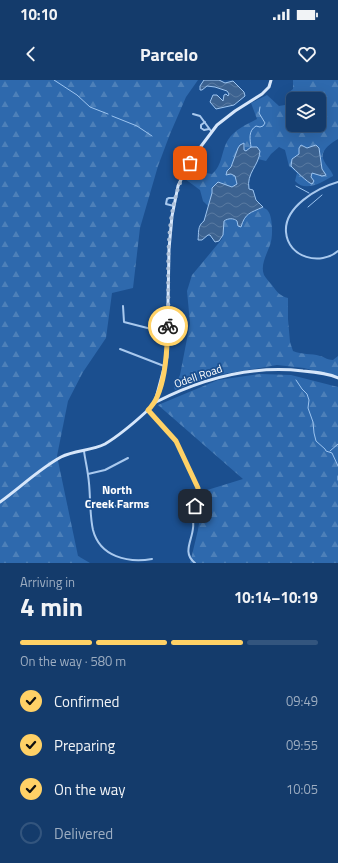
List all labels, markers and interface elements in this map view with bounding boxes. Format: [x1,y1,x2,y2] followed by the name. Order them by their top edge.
[20,3,57,26] text: 10:10
[140,41,198,68] text: Parcelo
[20,43,42,65] icon: back
[296,43,318,65] icon: heart
[286,92,326,132] map controls
[286,92,326,132] button: layers
[173,146,207,180] pin
[179,152,201,174] icon: bag
[148,306,188,346] courier
[157,315,179,337] icon: bike
[172,360,224,392] street label: Odell Road
[85,480,150,513] district label: North Creek Farms
[178,489,212,523] pin
[184,495,206,517] icon: home
[20,572,75,592] text: Arriving in
[234,586,318,609] text: 10:14–10:19
[20,587,83,626] text: 4 min
[20,651,126,671] text: On the way · 580 m
[20,690,42,712] icon: check
[54,690,119,713] text: Confirmed
[286,691,318,711] text: 09:49
[20,734,42,756] icon: check
[54,734,115,757] text: Preparing
[286,735,318,755] text: 09:55
[20,778,42,800] icon: check
[54,778,126,801] text: On the way
[286,779,318,799] text: 10:05
[54,822,113,845] text: Delivered

